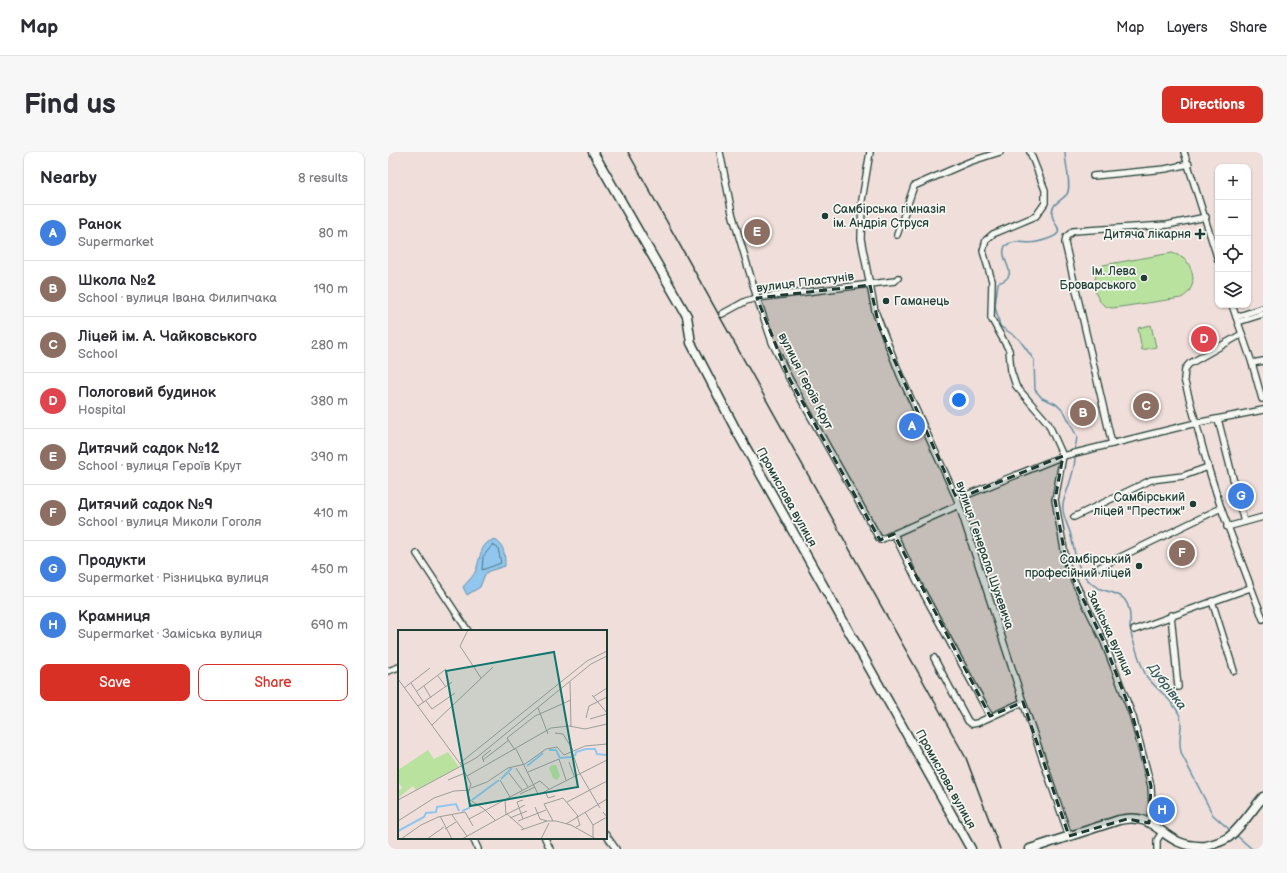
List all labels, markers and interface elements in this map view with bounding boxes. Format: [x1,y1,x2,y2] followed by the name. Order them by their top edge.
[20,16,58,39] text: Map
[1116,19,1144,36] text: Map
[1166,19,1208,36] text: Layers
[1230,19,1267,36] text: Share
[1162,86,1263,123] button: Directions
[24,88,116,121] text: Find us
[1215,164,1251,308] map controls
[1215,164,1251,200] button: +
[40,168,97,188] text: Nearby
[298,170,348,186] text: 8 results
[1215,200,1251,236] button: −
[833,202,946,231] place label: Самбірська гімназія ім. Андрія Струся
[820,211,830,221] marker: Самбірська гімназія ім. Андрія Струся
[78,215,121,234] text: Ранок
[744,217,770,247] pin: E
[49,225,57,241] text: A
[319,225,348,241] text: 80 m
[1104,227,1191,242] place label: Дитяча лікарня
[1194,228,1206,240] marker: Дитяча лікарня
[78,234,154,250] text: Supermarket
[1215,236,1251,272] button: locate
[1060,264,1136,293] place label: Ім. Лева Броварського
[755,269,855,296] street label: вулиця Пластунів
[78,271,156,290] text: Школа №2
[1215,272,1251,308] button: layers
[1139,273,1149,283] marker: Ім. Лева Броварського
[48,281,58,297] text: B
[314,281,348,297] text: 190 m
[78,290,277,306] text: School · вулиця Івана Филипчака
[894,294,949,309] place label: Гаманець
[881,296,891,306] marker: Гаманець
[1191,324,1217,354] pin: D
[78,327,257,346] text: Ліцей ім. А. Чайковського
[775,330,837,433] street label: вулиця Героїв Крут
[48,337,58,353] text: C
[311,337,348,353] text: 280 m
[78,346,118,362] text: School
[78,383,216,402] text: Пологовий будинок
[949,390,969,410] your location
[1133,391,1159,421] pin: C
[48,393,58,409] text: D
[311,393,348,409] text: 380 m
[1070,398,1096,428] pin: B
[78,402,126,418] text: Hospital
[899,411,925,441] pin: A
[78,439,220,458] text: Дитячий садок №12
[753,445,820,550] street label: Промислова вулиця
[49,449,57,465] text: E
[311,449,348,465] text: 390 m
[78,458,242,474] text: School · вулиця Героїв Крут
[952,479,1017,631] street label: вулиця Генерала Шухевича
[1228,481,1254,511] pin: G
[1093,490,1185,519] place label: Самбірський ліцей "Престиж"
[78,495,213,514] text: Дитячий садок №9
[1188,499,1198,509] marker: Самбірський ліцей "Престиж"
[49,505,57,521] text: F
[313,505,348,521] text: 410 m
[78,514,262,530] text: School · вулиця Миколи Гоголя
[1169,538,1195,568] pin: F
[78,551,146,570] text: Продукти
[1025,552,1131,581] place label: Самбірський професійний ліцей
[48,561,58,577] text: G
[311,561,348,577] text: 450 m
[1134,561,1144,571] marker: Самбірський професійний ліцей
[78,570,269,586] text: Supermarket · Різницька вулиця
[1083,588,1136,679] street label: Заміська вулиця
[78,607,151,626] text: Крамниця
[48,617,58,633] text: H
[311,617,348,633] text: 690 m
[78,626,262,642] text: Supermarket · Заміська вулиця
[398,630,607,839] inset map
[1144,659,1190,713] water label: Дубрівка
[40,664,190,701] button: Save
[198,664,348,701] button: Share
[912,727,979,832] street label: Промислова вулиця
[1149,795,1175,825] pin: H

